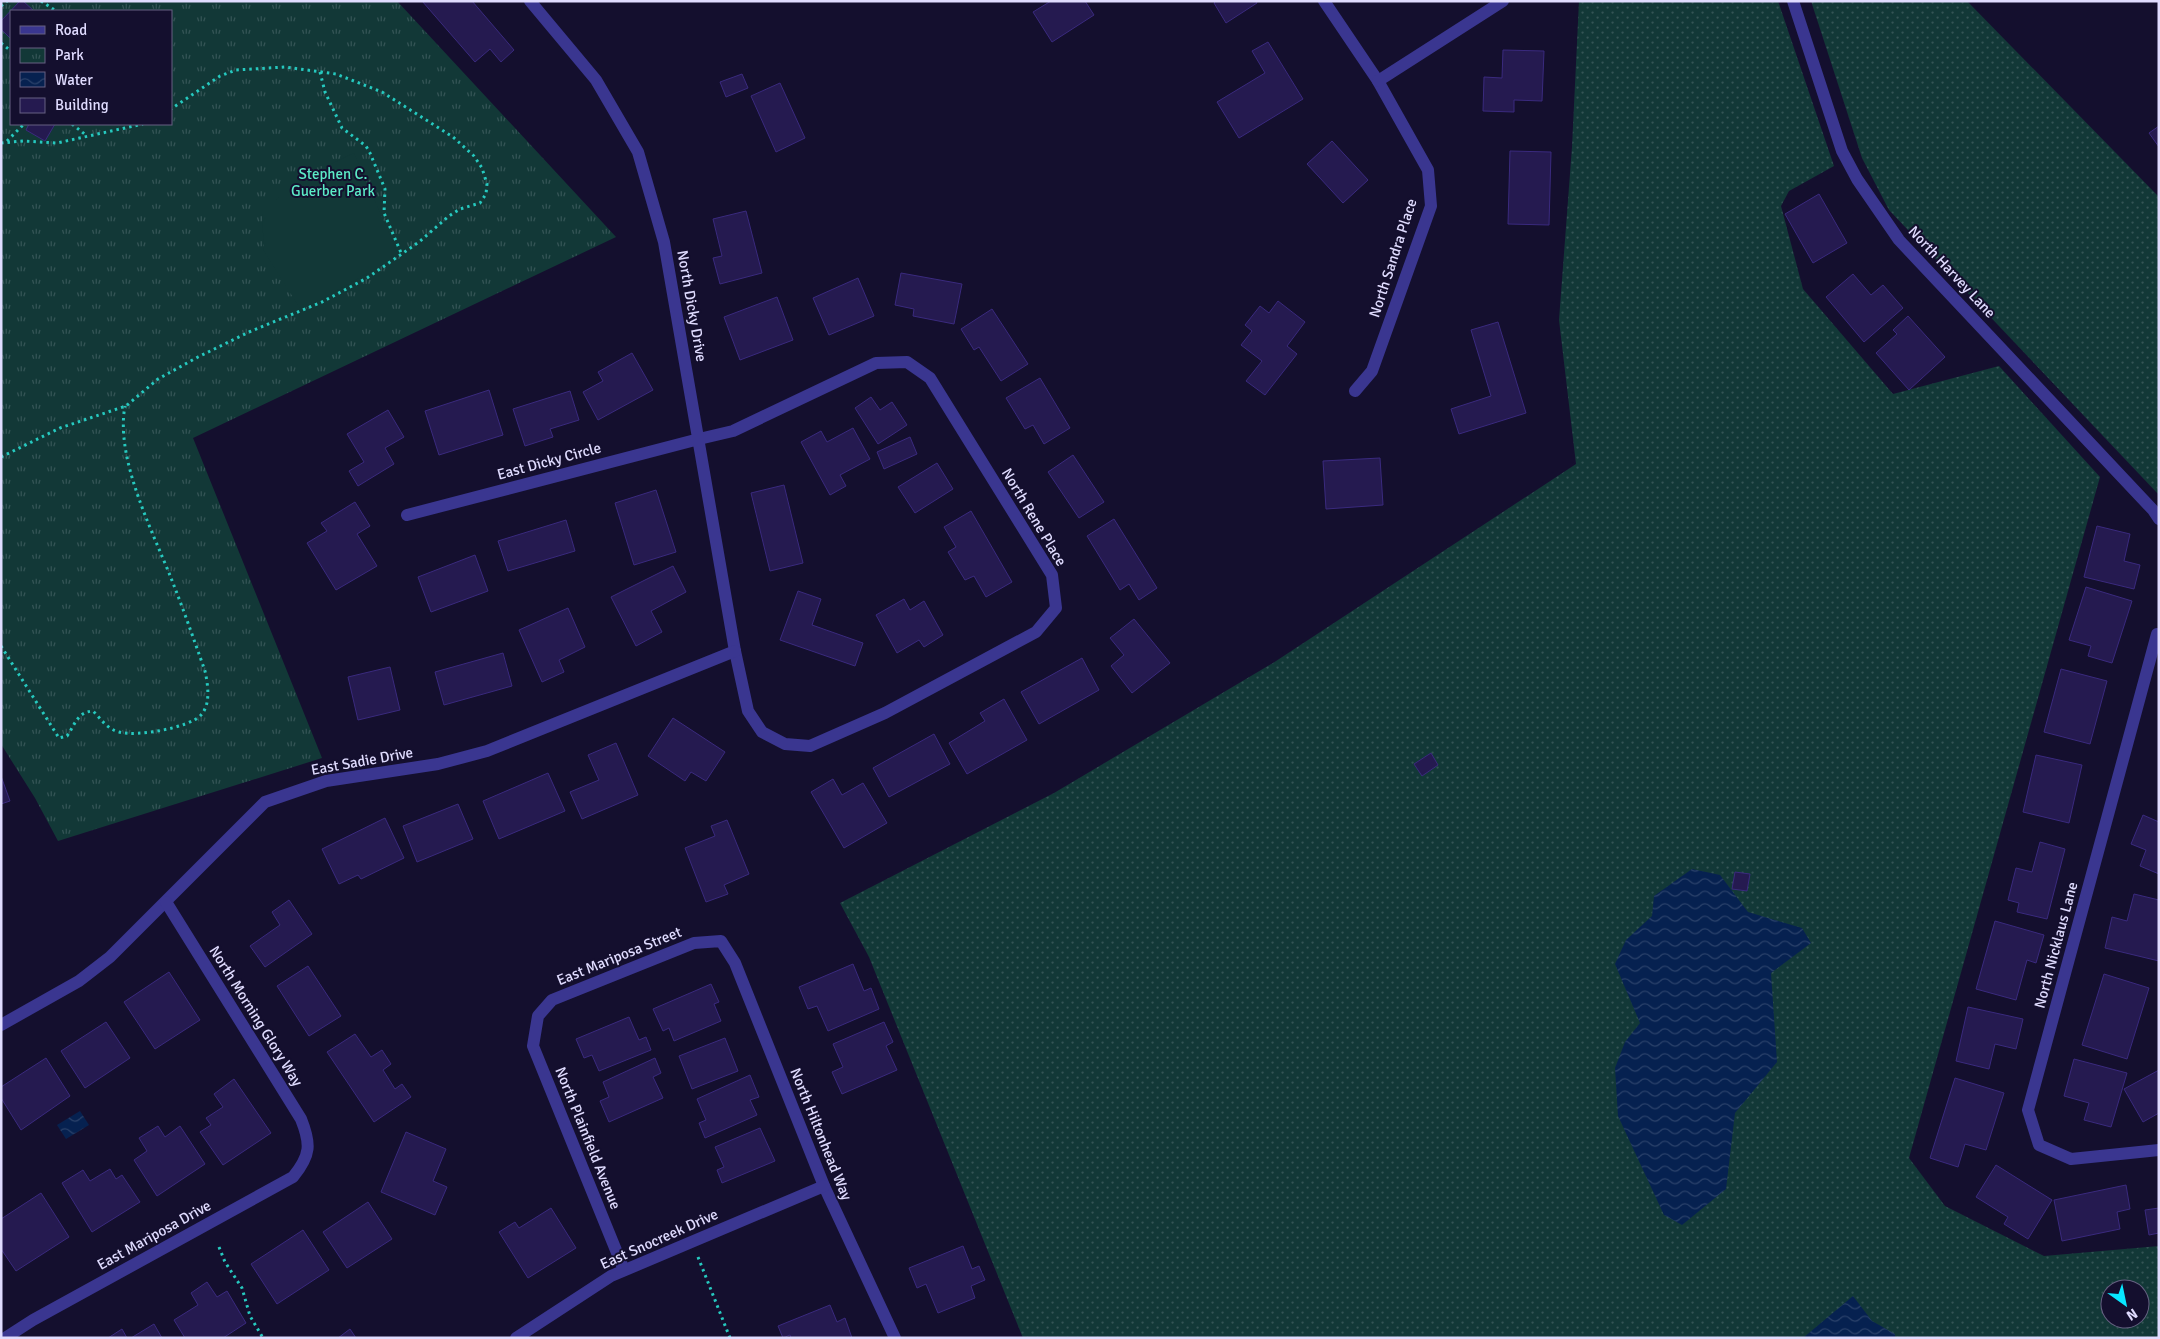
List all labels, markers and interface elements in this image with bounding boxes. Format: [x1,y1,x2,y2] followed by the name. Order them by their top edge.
[10,10,172,125] legend
[55,21,87,39] text: Road
[55,46,84,64] text: Park
[55,71,93,89] text: Water
[55,96,109,114] text: Building
[291,165,375,200] park label: Stephen C. Guerber Park
[1365,196,1421,320] street label: North Sandra Place
[1905,222,1999,322] street label: North Harvey Lane
[673,249,711,363] street label: North Dicky Drive
[495,438,603,484] street label: East Dicky Circle
[998,465,1070,569] street label: North Rene Place
[310,743,414,779] street label: East Sadie Drive
[2030,880,2082,1010] street label: North Nicklaus Lane
[554,923,684,989] street label: East Mariposa Street
[205,942,307,1090] street label: North Morning Glory Way
[551,1064,625,1212] street label: North Plainfield Avenue
[786,1065,856,1203] street label: North Hiltonhead Way
[94,1196,214,1274] street label: East Mariposa Drive
[597,1205,721,1273] street label: East Snocreek Drive
[2100,1279,2150,1329] north arrow
[2123,1305,2141,1324] text: N

